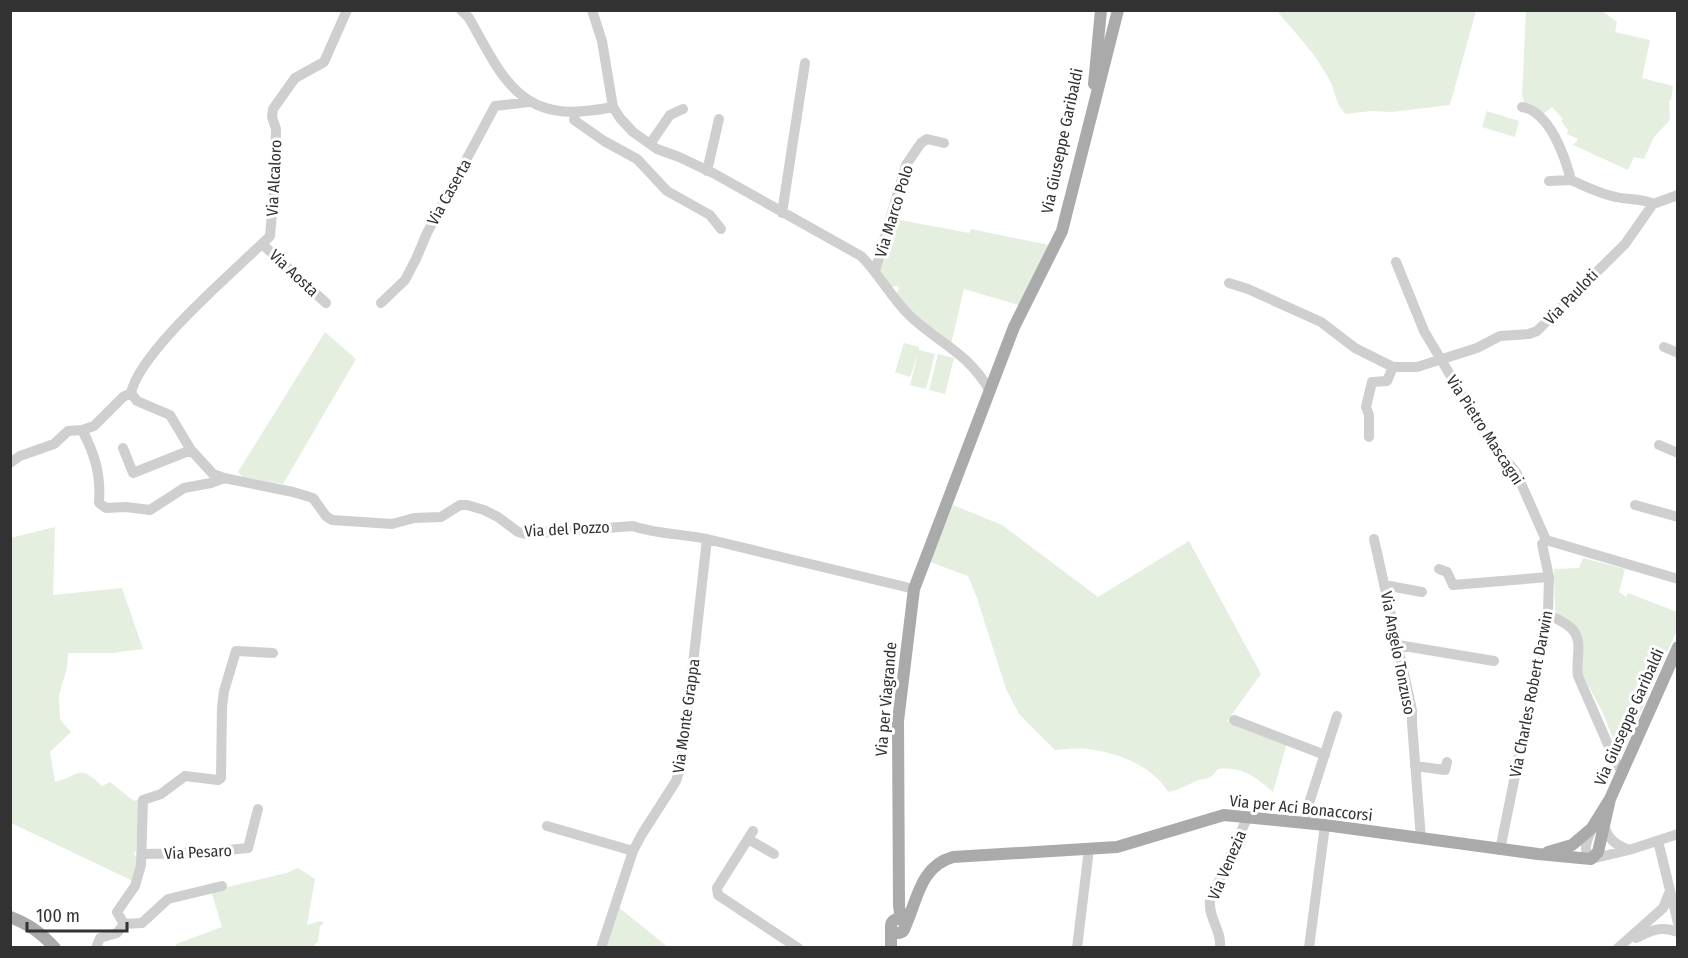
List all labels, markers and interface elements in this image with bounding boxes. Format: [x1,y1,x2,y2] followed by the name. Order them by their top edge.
[1037,67,1087,215] street label: Via Giuseppe Garibaldi
[263,139,285,217] street label: Via Alcaloro
[423,155,475,228] street label: Via Caserta
[871,162,917,260] street label: Via Marco Polo
[265,245,323,301] street label: Via Aosta
[1540,265,1602,329] street label: Via Pauloti
[1442,372,1528,488] street label: Via Pietro Mascagni
[524,517,610,541] street label: Via del Pozzo
[1377,590,1419,716] street label: Via Angelo Tonzuso
[1505,609,1557,779] street label: Via Charles Robert Darwin
[872,641,900,757] street label: Via per Viagrande
[1590,645,1668,789] street label: Via Giuseppe Garibaldi
[669,657,703,775] street label: Via Monte Grappa
[1229,791,1373,825] street label: Via per Aci Bonaccorsi
[1204,827,1250,903] street label: Via Venezia
[164,841,232,863] street label: Via Pesaro
[27,895,128,933] scale bar
[36,905,80,927] text: 100 m

